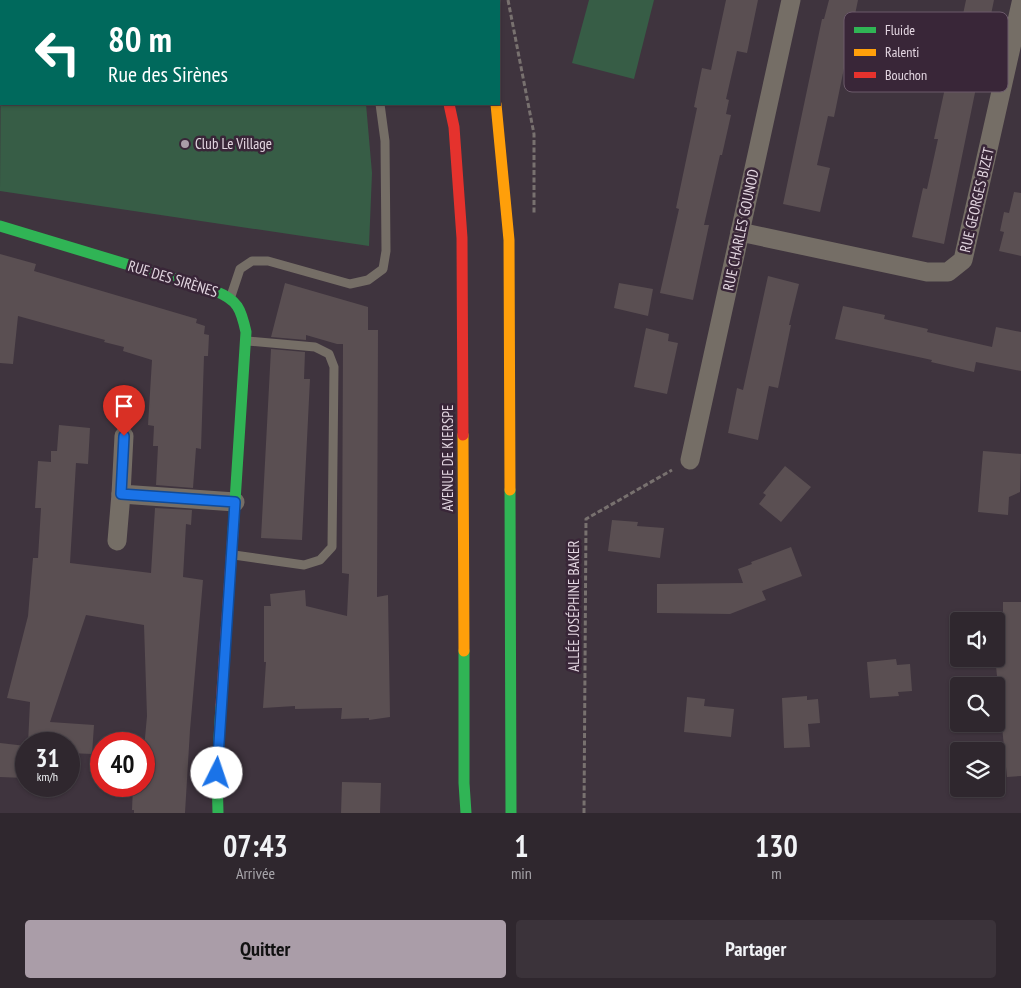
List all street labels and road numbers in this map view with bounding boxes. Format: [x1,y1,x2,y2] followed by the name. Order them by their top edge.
[955,145,998,254] street label: RUE GEORGES BIZET
[718,167,763,292] street label: RUE CHARLES GOUNOD
[126,256,220,301] street label: RUE DES SIRÈNES
[438,404,457,512] street label: AVENUE DE KIERSPE
[564,540,583,672] street label: ALLÉE JOSÉPHINE BAKER

